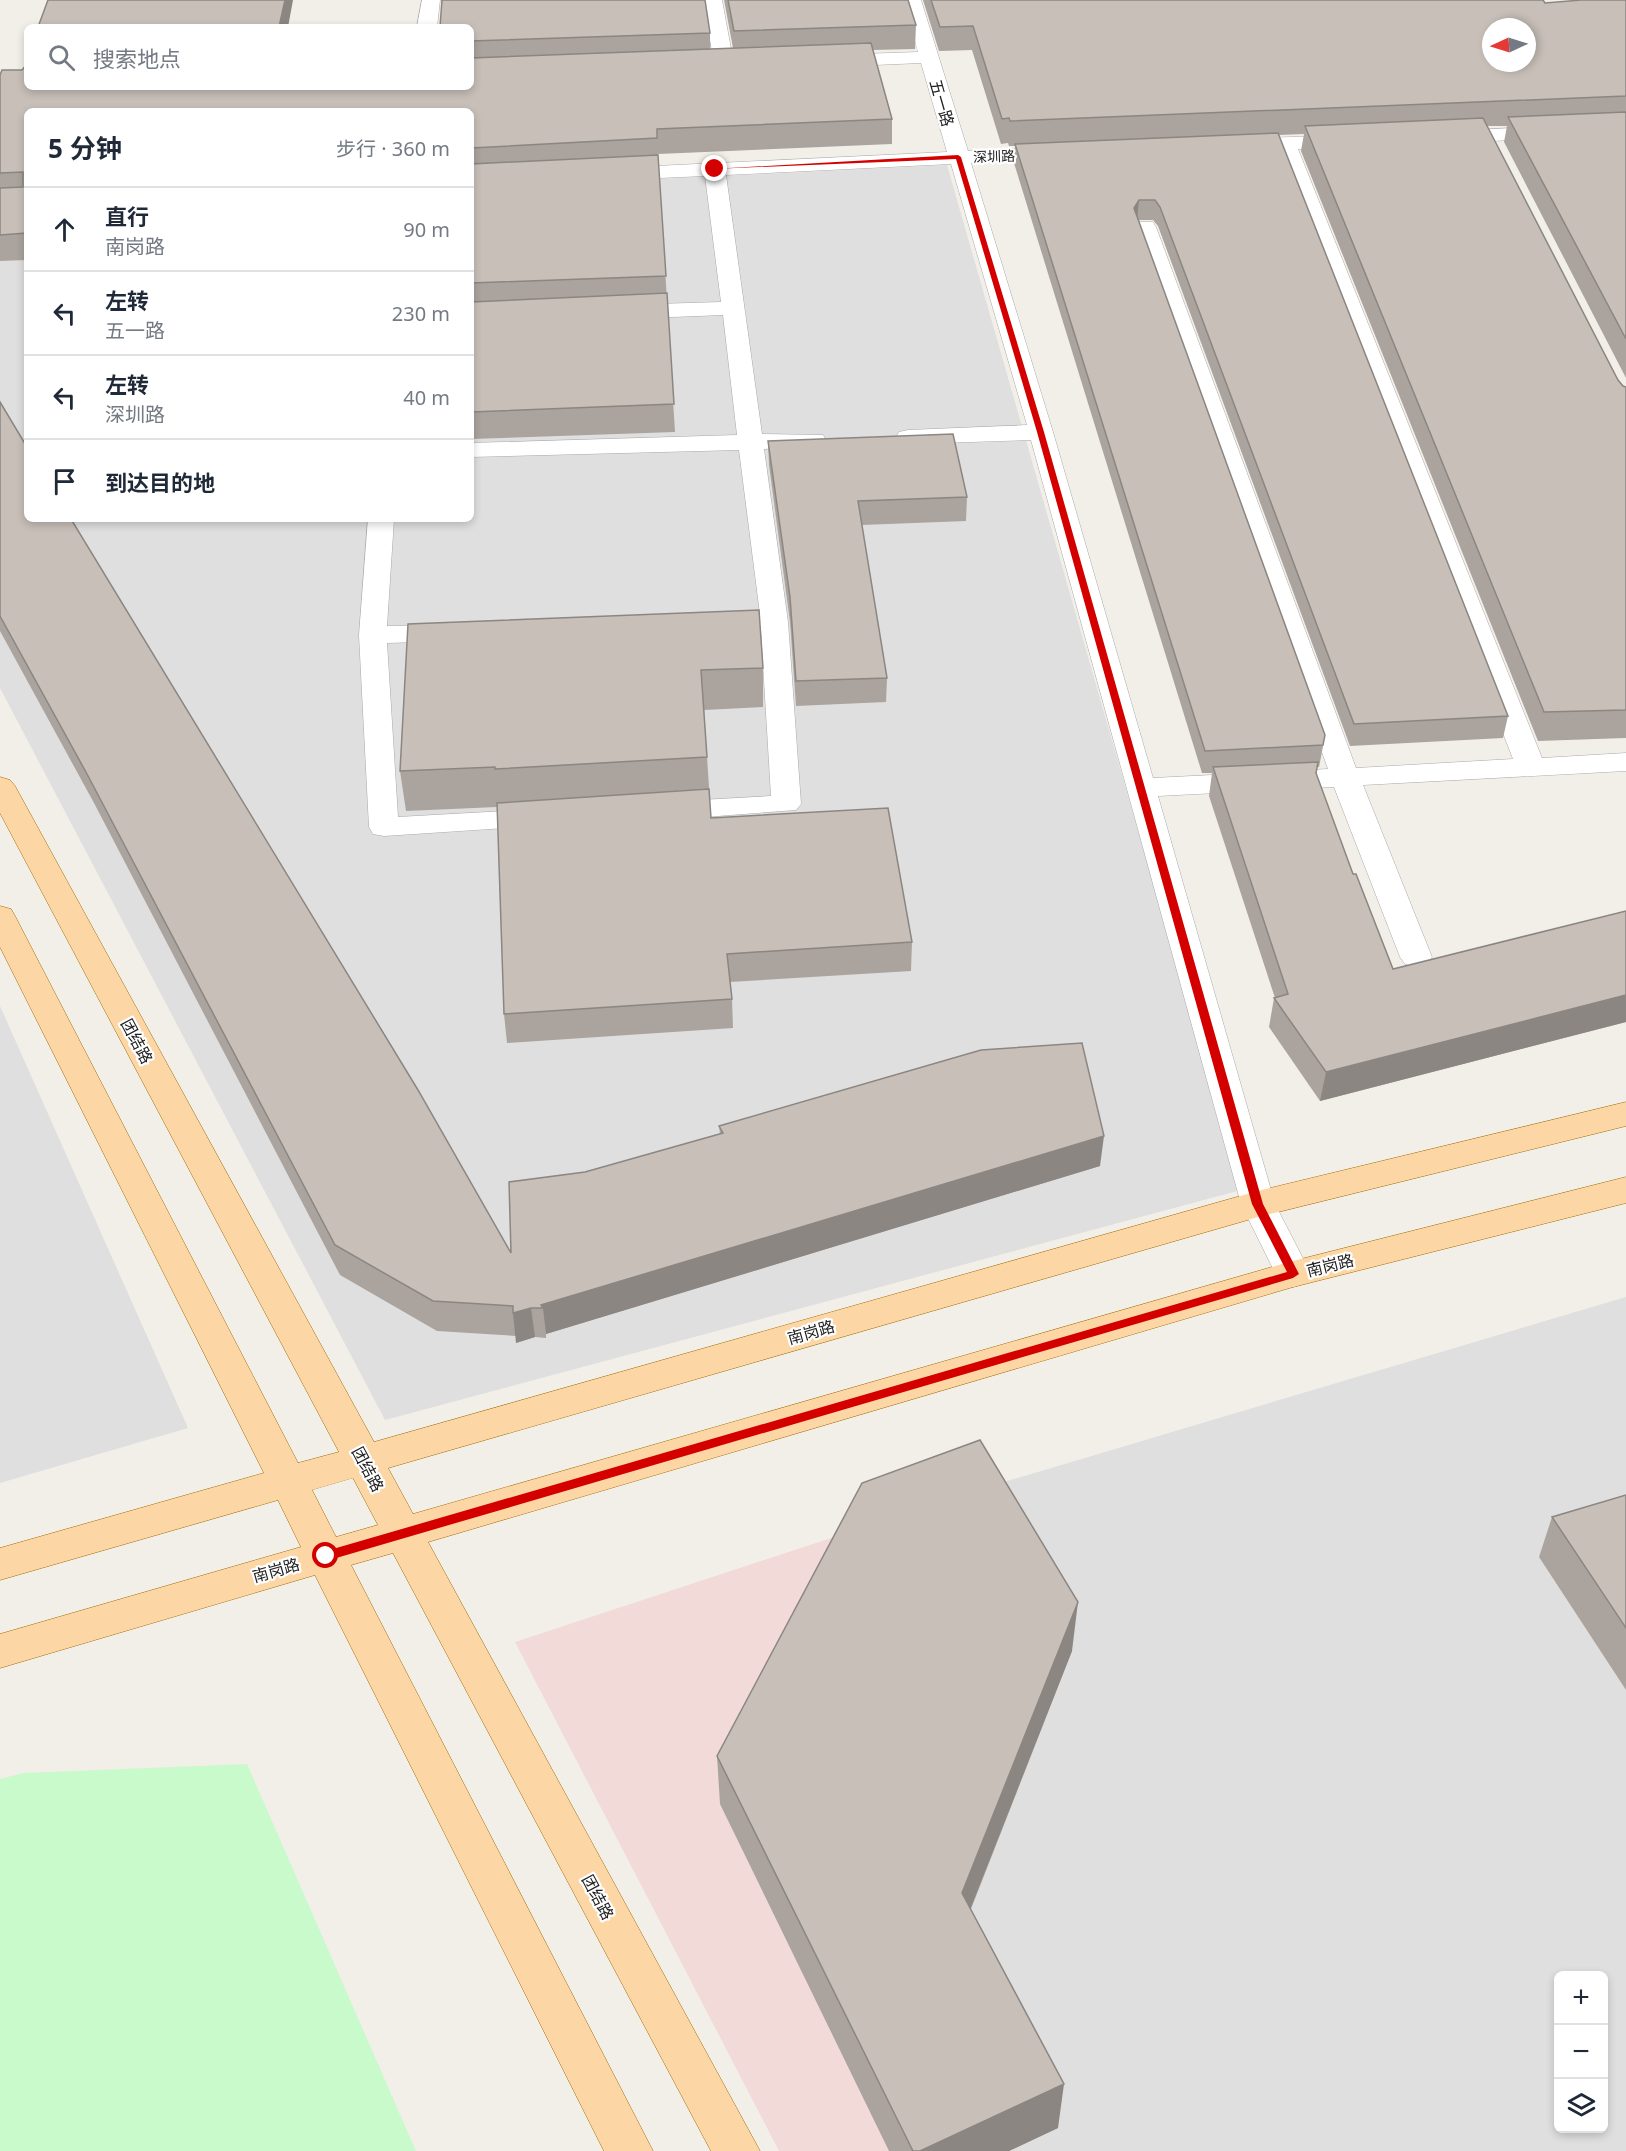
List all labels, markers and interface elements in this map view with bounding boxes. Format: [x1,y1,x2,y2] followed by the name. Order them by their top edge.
[1482,18,1536,72] north arrow
[24,24,474,90] search box
[45,41,78,74] icon: search
[93,43,181,73] text: 搜索地点
[925,77,959,129] street label: 五一路
[48,130,122,166] text: 5 分钟
[336,135,450,162] text: 步行 · 360 m
[973,146,1015,166] street label: 深圳路
[701,155,727,181] route end
[105,201,149,231] text: 直行
[48,213,81,246] icon: ahead
[403,216,450,243] text: 90 m
[105,233,165,260] text: 南岗路
[105,285,149,315] text: 左转
[48,297,81,330] icon: left
[392,300,450,327] text: 230 m
[105,317,165,344] text: 五一路
[105,369,149,399] text: 左转
[48,381,81,414] icon: left
[403,384,450,411] text: 40 m
[105,401,165,428] text: 深圳路
[48,465,81,498] icon: arrive
[105,467,215,497] text: 到达目的地
[116,1015,158,1067] street label: 团结路
[1304,1249,1356,1281] street label: 南岗路
[785,1315,837,1349] street label: 南岗路
[347,1443,389,1495] street label: 团结路
[312,1542,338,1568] route start
[250,1553,302,1587] street label: 南岗路
[577,1871,619,1923] street label: 团结路
[1554,1971,1608,2133] map controls
[1554,1971,1608,2025] button: +
[1554,2025,1608,2079] button: −
[1554,2079,1608,2133] button: layers

